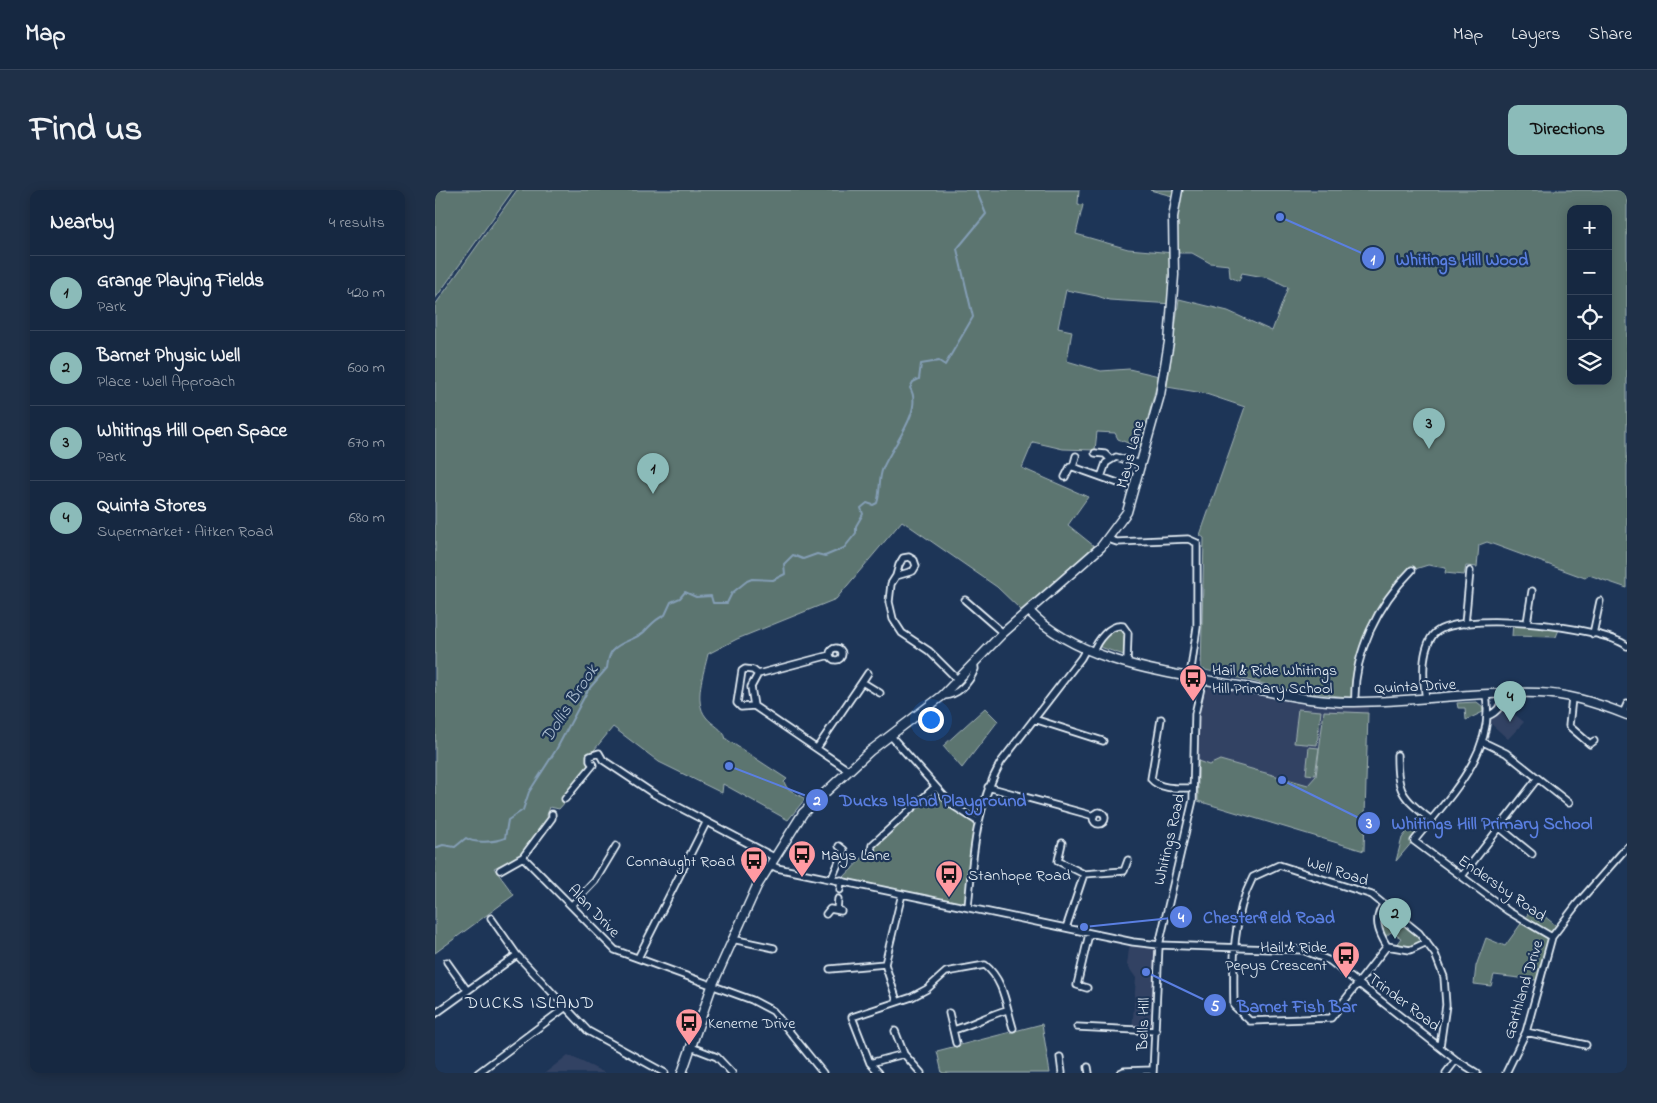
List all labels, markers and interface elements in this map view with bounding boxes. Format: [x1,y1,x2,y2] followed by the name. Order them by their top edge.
[25,17,66,52] text: Map
[1453,22,1483,48] text: Map
[1511,22,1561,48] text: Layers
[1589,22,1632,48] text: Share
[30,105,142,156] text: Find us
[1508,105,1627,155] button: Directions
[1567,205,1612,385] map controls
[1567,205,1612,250] button: +
[50,208,114,238] text: Nearby
[329,211,385,235] text: 4 results
[1360,242,1538,275] callout: Whitings Hill Wood
[1396,248,1529,275] text: Whitings Hill Wood
[1371,249,1376,271] text: 1
[1567,250,1612,295] button: −
[97,268,264,295] text: Grange Playing Fields
[63,281,69,305] text: 1
[347,281,385,305] text: 420 m
[97,295,126,319] text: Park
[1567,295,1612,340] button: locate
[1567,340,1612,385] button: layers
[97,343,240,370] text: Barnet Physic Well
[62,356,70,380] text: 2
[348,356,385,380] text: 600 m
[97,370,235,394] text: Place · Well Approach
[1413,408,1445,449] pin: 3
[1110,417,1152,491] street label: Mays Lane
[97,418,287,445] text: Whitings Hill Open Space
[63,431,69,455] text: 3
[348,431,385,455] text: 670 m
[97,445,126,469] text: Park
[637,453,669,494] pin: 1
[97,493,207,520] text: Quinta Stores
[63,506,69,530] text: 4
[349,506,385,530] text: 680 m
[97,520,273,544] text: Supermarket · Aitken Road
[536,659,606,748] water label: Dollis Brook
[1212,659,1337,701] place label: Hail & Ride Whitings Hill Primary School
[1178,663,1208,702] bus stop icon: Hail & Ride Whitings Hill Primary School
[1374,673,1457,701] street label: Quinta Drive
[1494,681,1526,722] pin: 4
[918,707,944,733] your location
[805,784,1037,817] callout: Ducks Island Playground
[839,789,1027,816] text: Ducks Island Playground
[812,790,821,812] text: 2
[1148,791,1192,888] street label: Whitings Road
[1356,806,1603,839] callout: Whitings Hill Primary School
[1391,812,1593,839] text: Whitings Hill Primary School
[1365,813,1372,835] text: 3
[787,839,817,878] bus stop icon: Mays Lane
[821,844,891,868] place label: Mays Lane
[739,845,769,884] bus stop icon: Connaught Road
[1453,849,1551,928] street label: Endersby Road
[626,850,735,874] place label: Connaught Road
[1303,851,1371,893] street label: Well Road
[934,859,964,898] bus stop icon: Stanhope Road
[968,864,1071,888] place label: Stanhope Road
[562,879,626,944] street label: Alan Drive
[1379,898,1411,939] pin: 2
[1168,900,1345,933] callout: Chesterfield Road
[1203,906,1336,932] text: Chesterfield Road
[1177,907,1185,929] text: 4
[1225,936,1328,978] place label: Hail & Ride Pepys Crescent
[1497,936,1551,1042] street label: Garthland Drive
[1331,940,1361,979] bus stop icon: Hail & Ride Pepys Crescent
[1363,967,1445,1038] street label: Trinder Road
[1203,989,1367,1022] callout: Barnet Fish Bar
[464,991,595,1017] district label: DUCKS ISLAND
[1236,995,1357,1021] text: Barnet Fish Bar
[1211,996,1220,1018] text: 5
[1131,997,1157,1052] street label: Bells Hill
[674,1007,704,1046] bus stop icon: Kenerne Drive
[708,1012,796,1036] place label: Kenerne Drive

